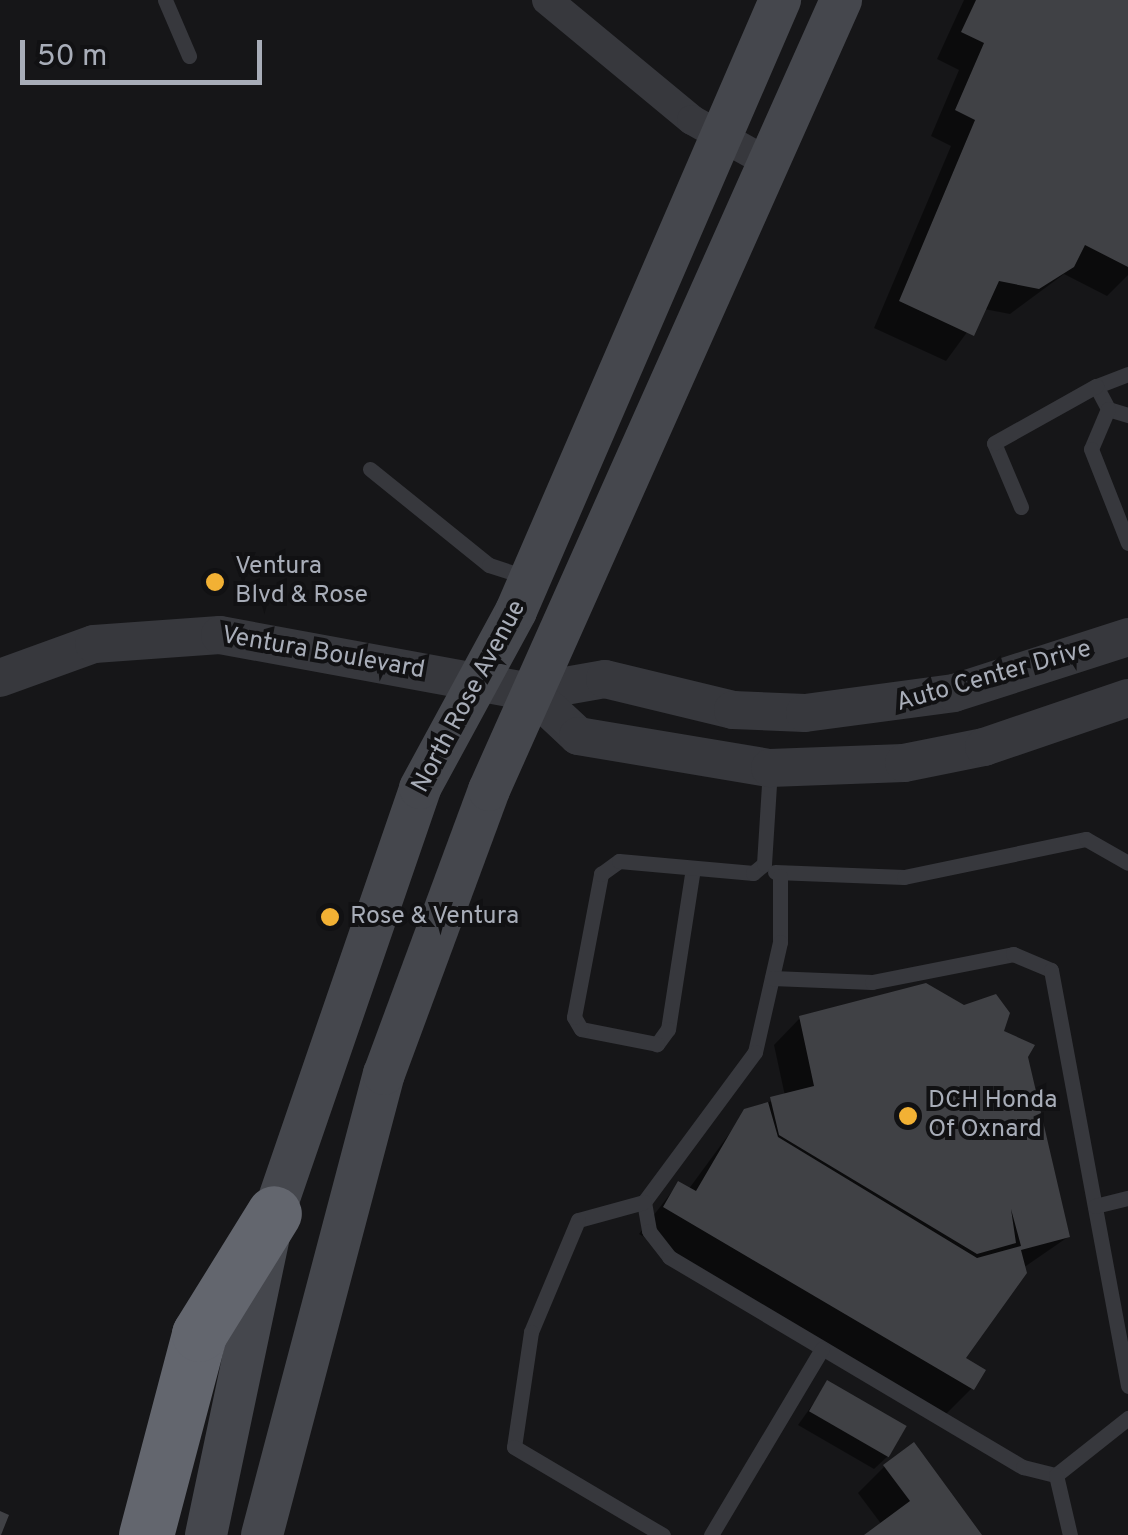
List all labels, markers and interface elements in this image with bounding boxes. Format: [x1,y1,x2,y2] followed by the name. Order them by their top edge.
[25,20,268,82] scale bar
[37,39,107,76] text: 50 m
[235,553,368,612] place label: Ventura Blvd & Rose
[204,571,226,593] marker: Ventura Blvd & Rose
[406,595,534,799] street label: North Rose Avenue
[219,621,427,687] street label: Ventura Boulevard
[893,635,1095,719] street label: Auto Center Drive
[350,902,520,932] place label: Rose & Ventura
[319,906,341,928] marker: Rose & Ventura
[928,1087,1057,1146] place label: DCH Honda Of Oxnard
[897,1105,919,1127] marker: DCH Honda Of Oxnard

